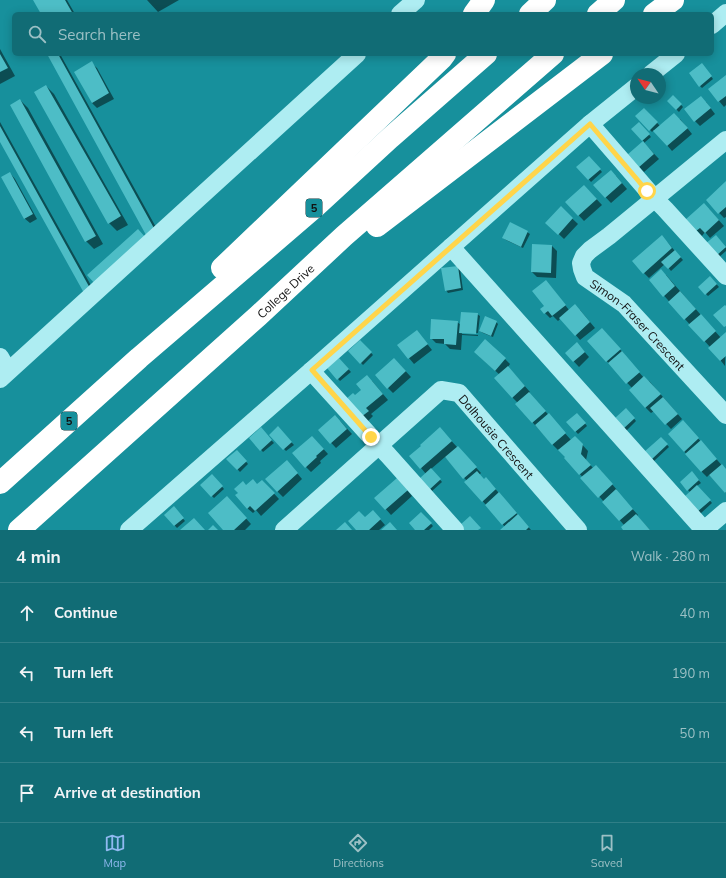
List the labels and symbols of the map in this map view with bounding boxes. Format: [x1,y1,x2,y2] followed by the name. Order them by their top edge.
[630,68,666,104] north arrow
[638,182,656,200] route start
[306,199,322,217] road number: 5
[253,260,317,321] street label: College Drive
[587,275,689,373] street label: Simon-Fraser Crescent
[456,391,537,482] street label: Dalhousie Crescent
[61,412,77,430] road number: 5
[362,428,380,446] route end

